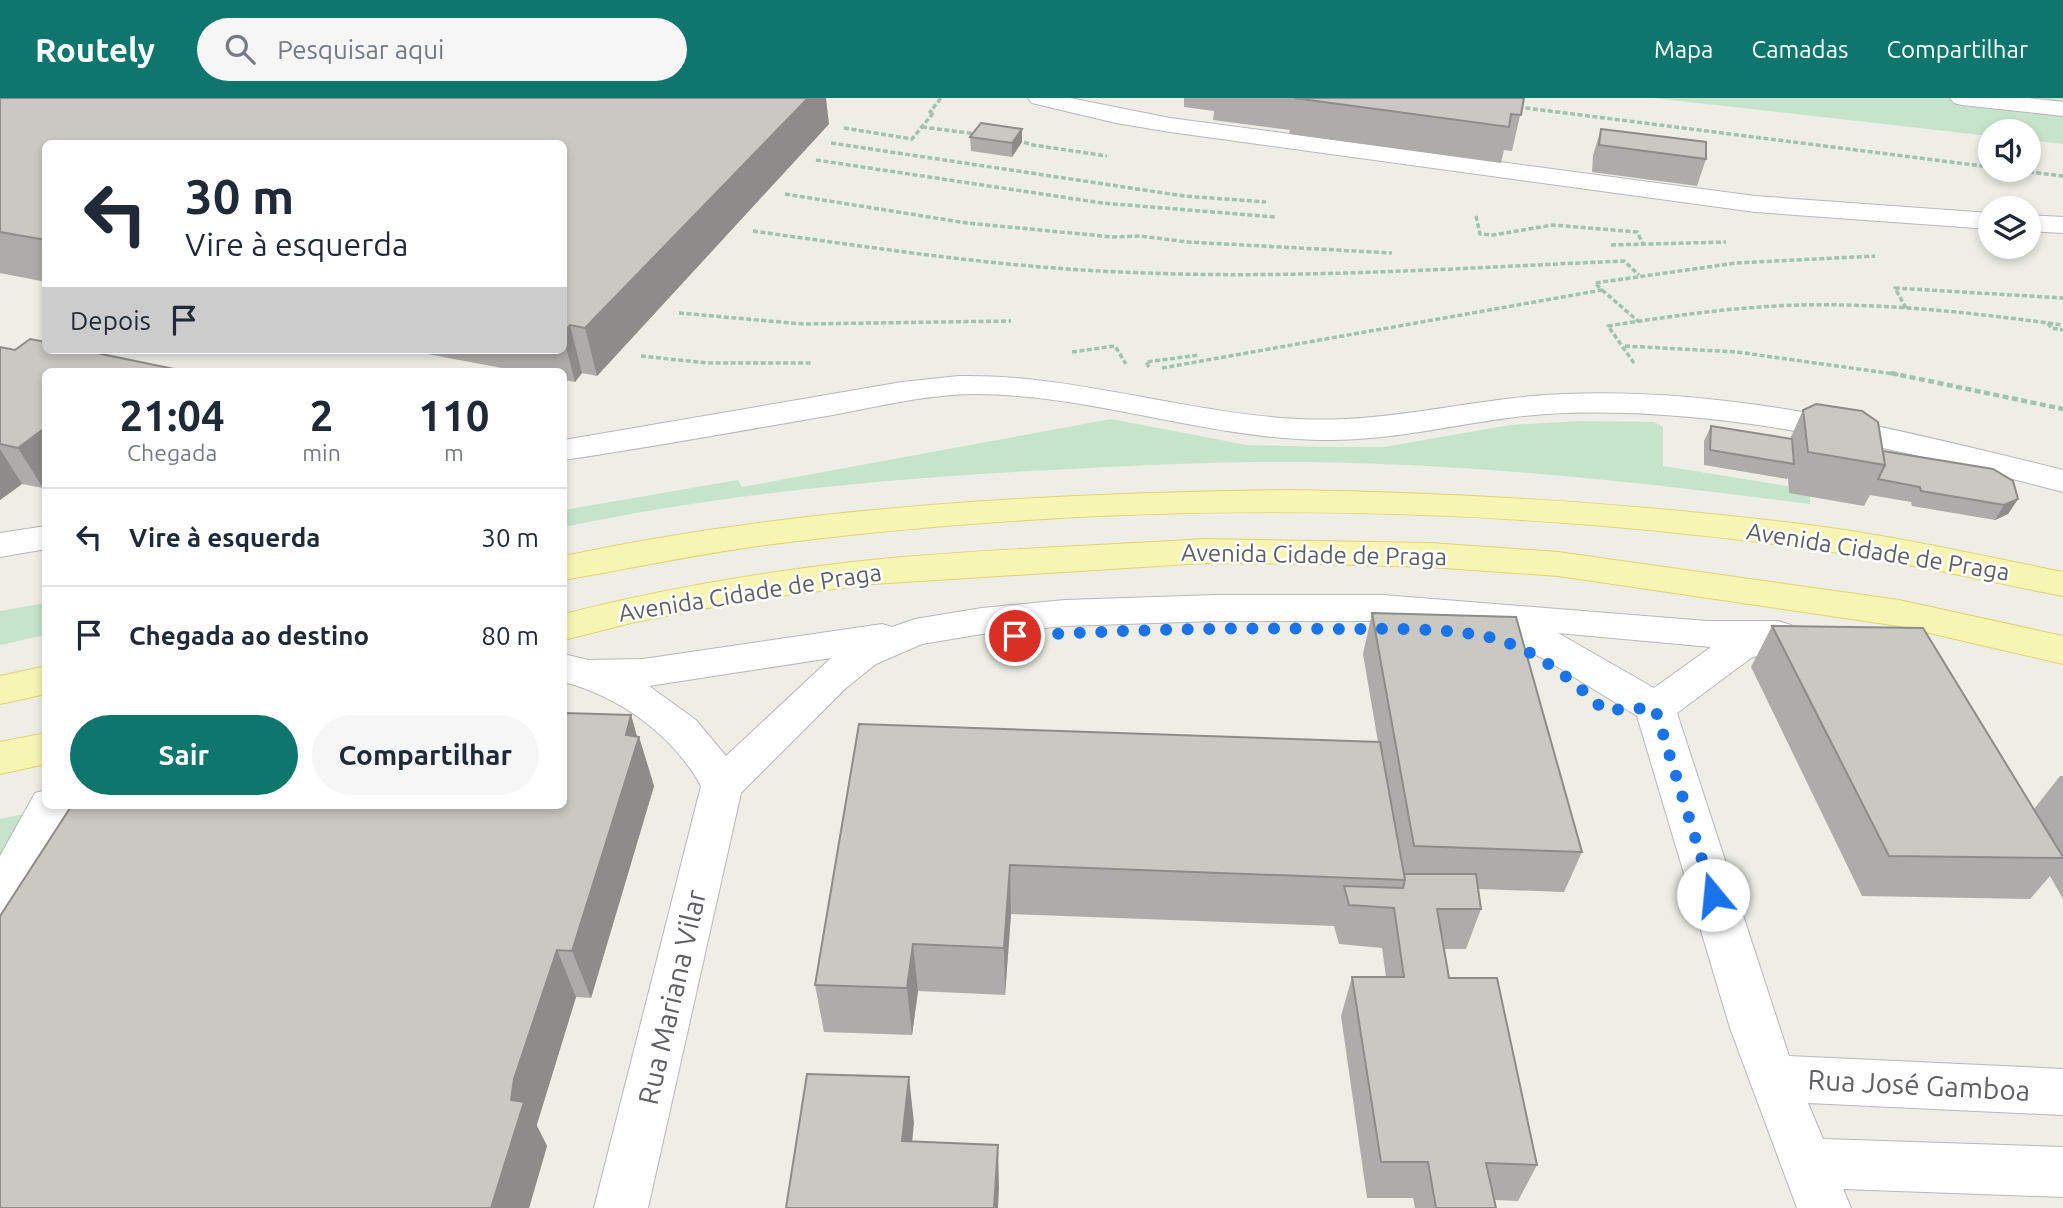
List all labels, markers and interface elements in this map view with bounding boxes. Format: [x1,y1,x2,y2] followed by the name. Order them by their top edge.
[197,18,687,81] search box
[221,30,259,68] icon: search
[35,31,155,68] text: Routely
[277,35,444,64] text: Pesquisar aqui
[1654,36,1713,63] text: Mapa
[1751,36,1848,63] text: Camadas
[1886,36,2028,63] text: Compartilhar
[1978,119,2041,259] map controls
[1978,119,2041,182] button: sound
[70,168,161,259] icon: left
[185,168,294,223] text: 30 m
[1978,196,2041,259] button: layers
[185,226,408,262] text: Vire à esquerda
[165,301,203,339] icon: arrive
[70,306,151,335] text: Depois
[120,392,225,439] text: 21:04
[310,392,333,439] text: 2
[418,392,489,439] text: 110
[127,440,217,465] text: Chegada
[302,440,341,465] text: min
[444,440,464,465] text: m
[1745,517,2012,586] street label: Avenida Cidade de Praga
[70,518,108,556] icon: left
[129,523,320,552] text: Vire à esquerda
[481,523,539,552] text: 30 m
[1181,539,1447,570] street label: Avenida Cidade de Praga
[616,558,883,627] street label: Avenida Cidade de Praga
[985,606,1045,666] pin
[70,616,108,654] icon: arrive
[996,617,1034,655] icon: arrive
[129,621,369,650] text: Chegada ao destino
[481,621,539,650] text: 80 m
[70,715,298,795] button: Sair
[312,715,539,795] button: Compartilhar
[1676,858,1750,932] position arrow
[632,886,711,1107] street label: Rua Mariana Vilar
[1807,1063,2031,1106] street label: Rua José Gamboa

